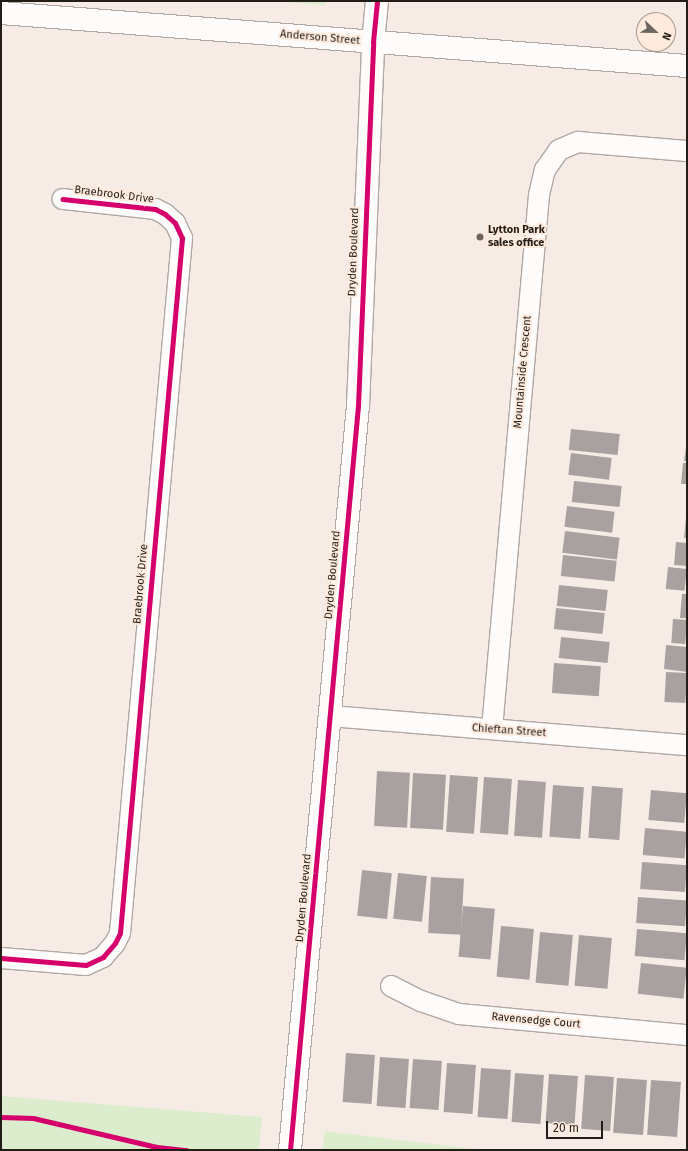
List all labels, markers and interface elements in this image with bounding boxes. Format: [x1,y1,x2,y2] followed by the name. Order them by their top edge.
[636,12,676,52] north arrow
[279,28,361,48] street label: Anderson Street
[659,30,674,42] text: N
[73,184,155,206] street label: Braebrook Drive
[346,207,362,297] street label: Dryden Boulevard
[488,224,545,250] place label: Lytton Park sales office
[475,232,485,242] marker: Lytton Park sales office
[511,315,535,429] street label: Mountainside Crescent
[323,530,343,620] street label: Dryden Boulevard
[131,543,151,625] street label: Braebrook Drive
[471,722,547,740] street label: Chieftan Street
[294,853,314,943] street label: Dryden Boulevard
[491,1011,581,1031] street label: Ravensedge Court
[548,1113,605,1139] scale bar
[553,1121,579,1135] text: 20 m

